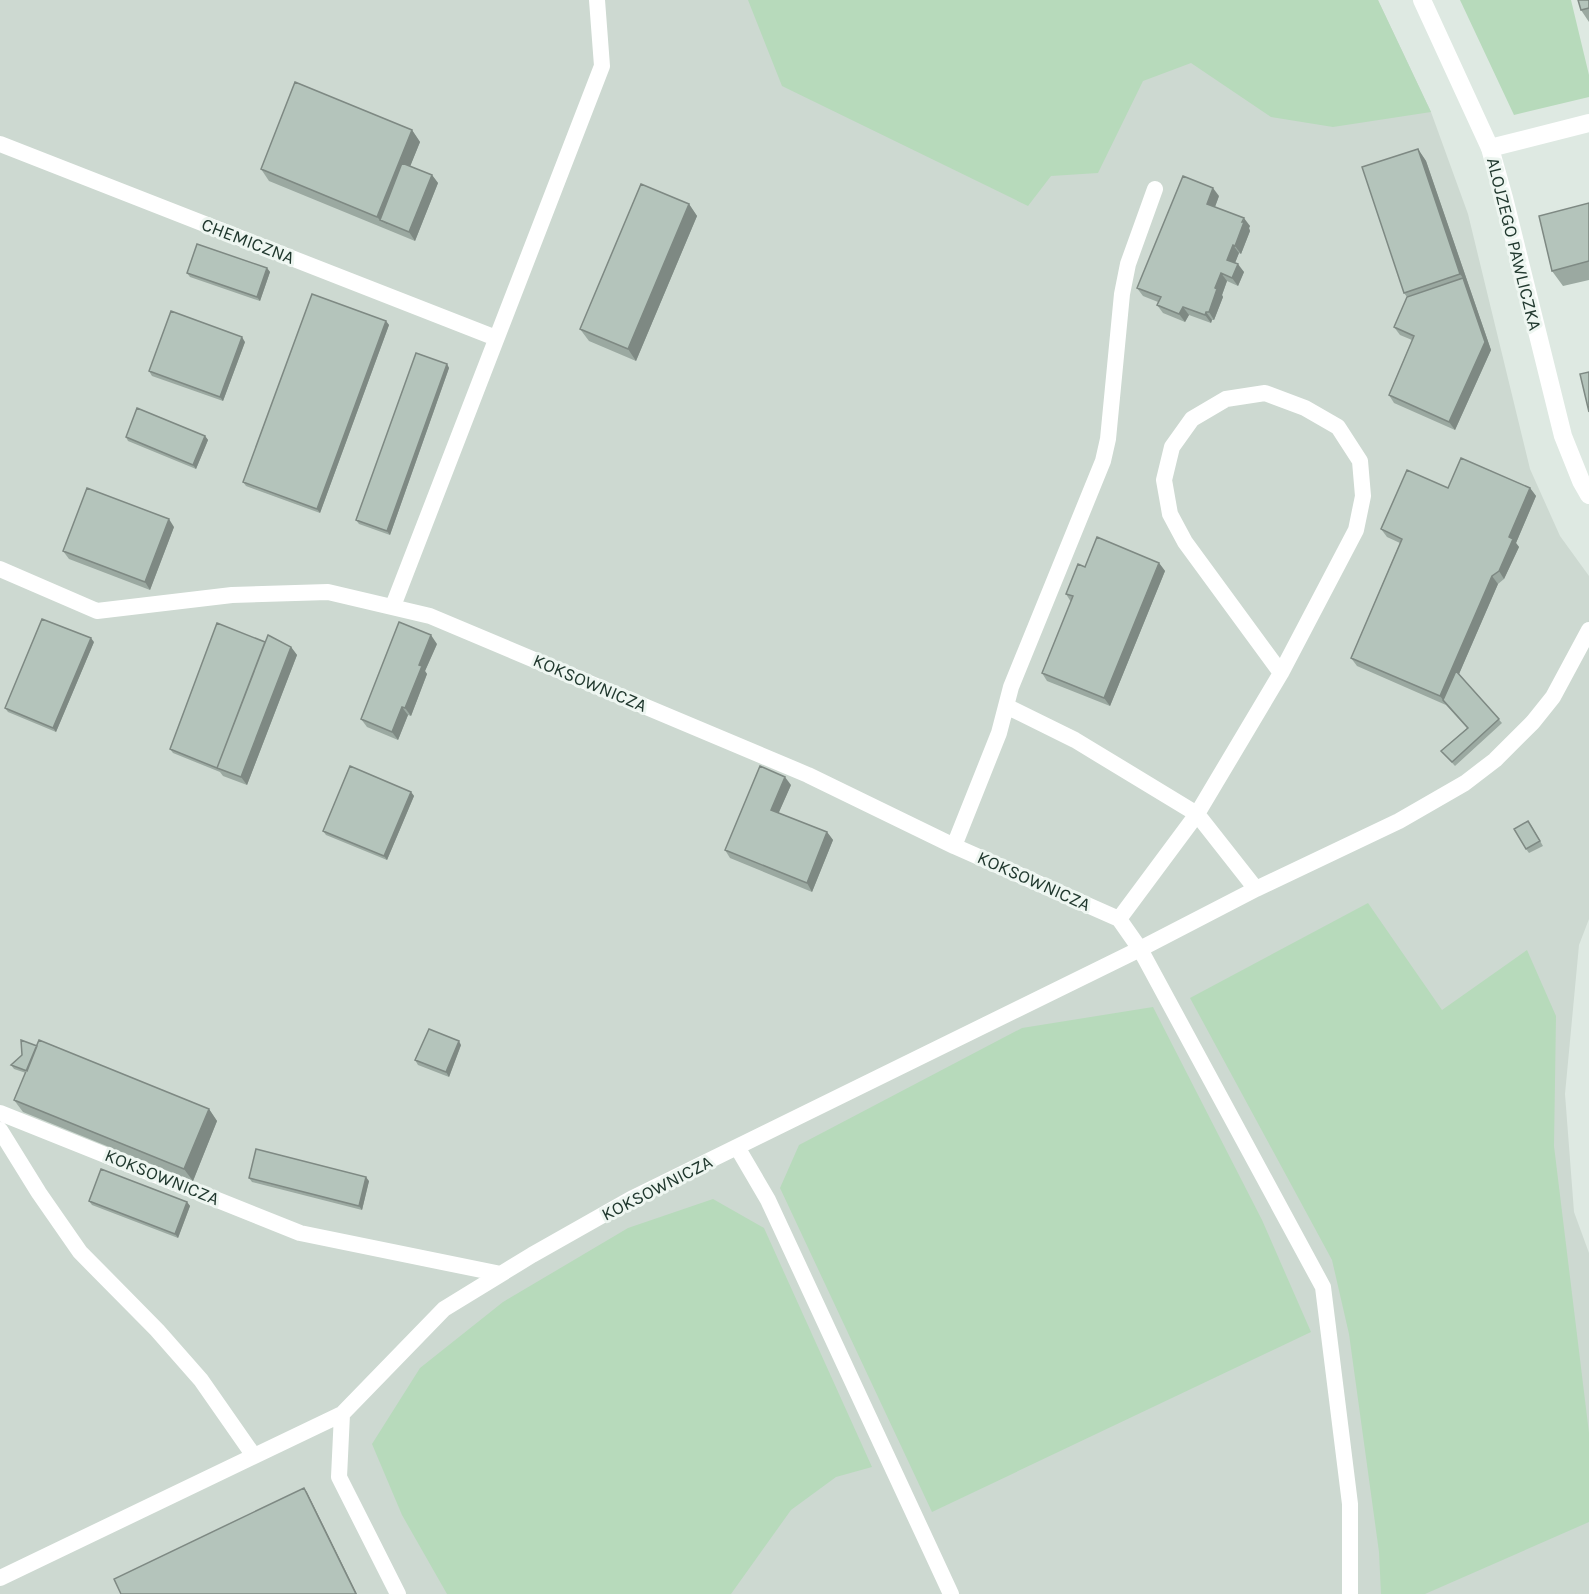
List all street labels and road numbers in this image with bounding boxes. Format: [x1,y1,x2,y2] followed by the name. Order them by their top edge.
[1482,155,1546,333] street label: ALOJZEGO PAWLICZKA
[198,213,298,269] street label: CHEMICZNA
[530,649,650,717] street label: KOKSOWNICZA
[974,846,1094,916] street label: KOKSOWNICZA
[102,1144,222,1210] street label: KOKSOWNICZA
[598,1151,716,1225] street label: KOKSOWNICZA

